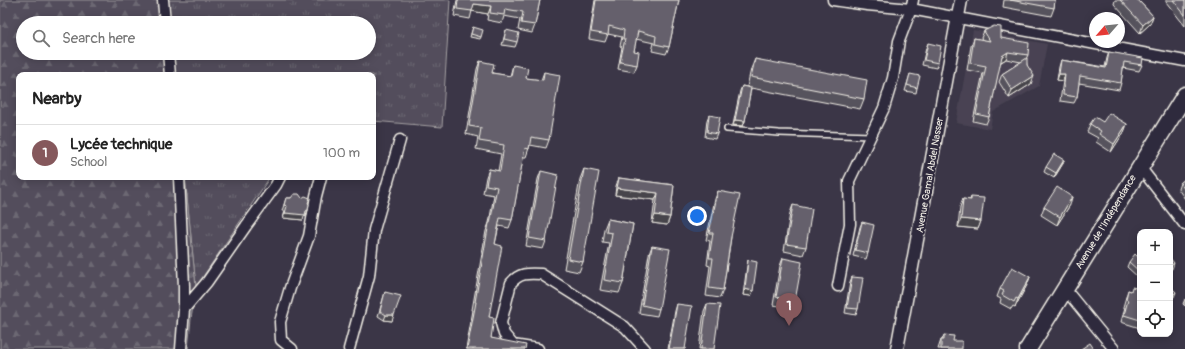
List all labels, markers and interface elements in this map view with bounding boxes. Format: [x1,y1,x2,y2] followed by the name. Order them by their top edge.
[1089,12,1125,48] north arrow
[16,16,376,60] search box
[30,27,52,49] icon: search
[62,29,135,48] text: Search here
[32,88,81,109] text: Nearby
[914,116,946,234] street label: Avenue Gamal Abdel Nasser
[70,135,172,154] text: Lycée technique
[42,145,48,161] text: 1
[323,145,360,161] text: 100 m
[70,154,107,170] text: School
[1073,173,1139,271] street label: Avenue de l'Indépendance
[687,206,707,226] your location
[1137,229,1173,337] map controls
[1137,229,1173,265] button: +
[1137,265,1173,301] button: −
[776,293,802,326] pin: 1
[1137,301,1173,337] button: locate

